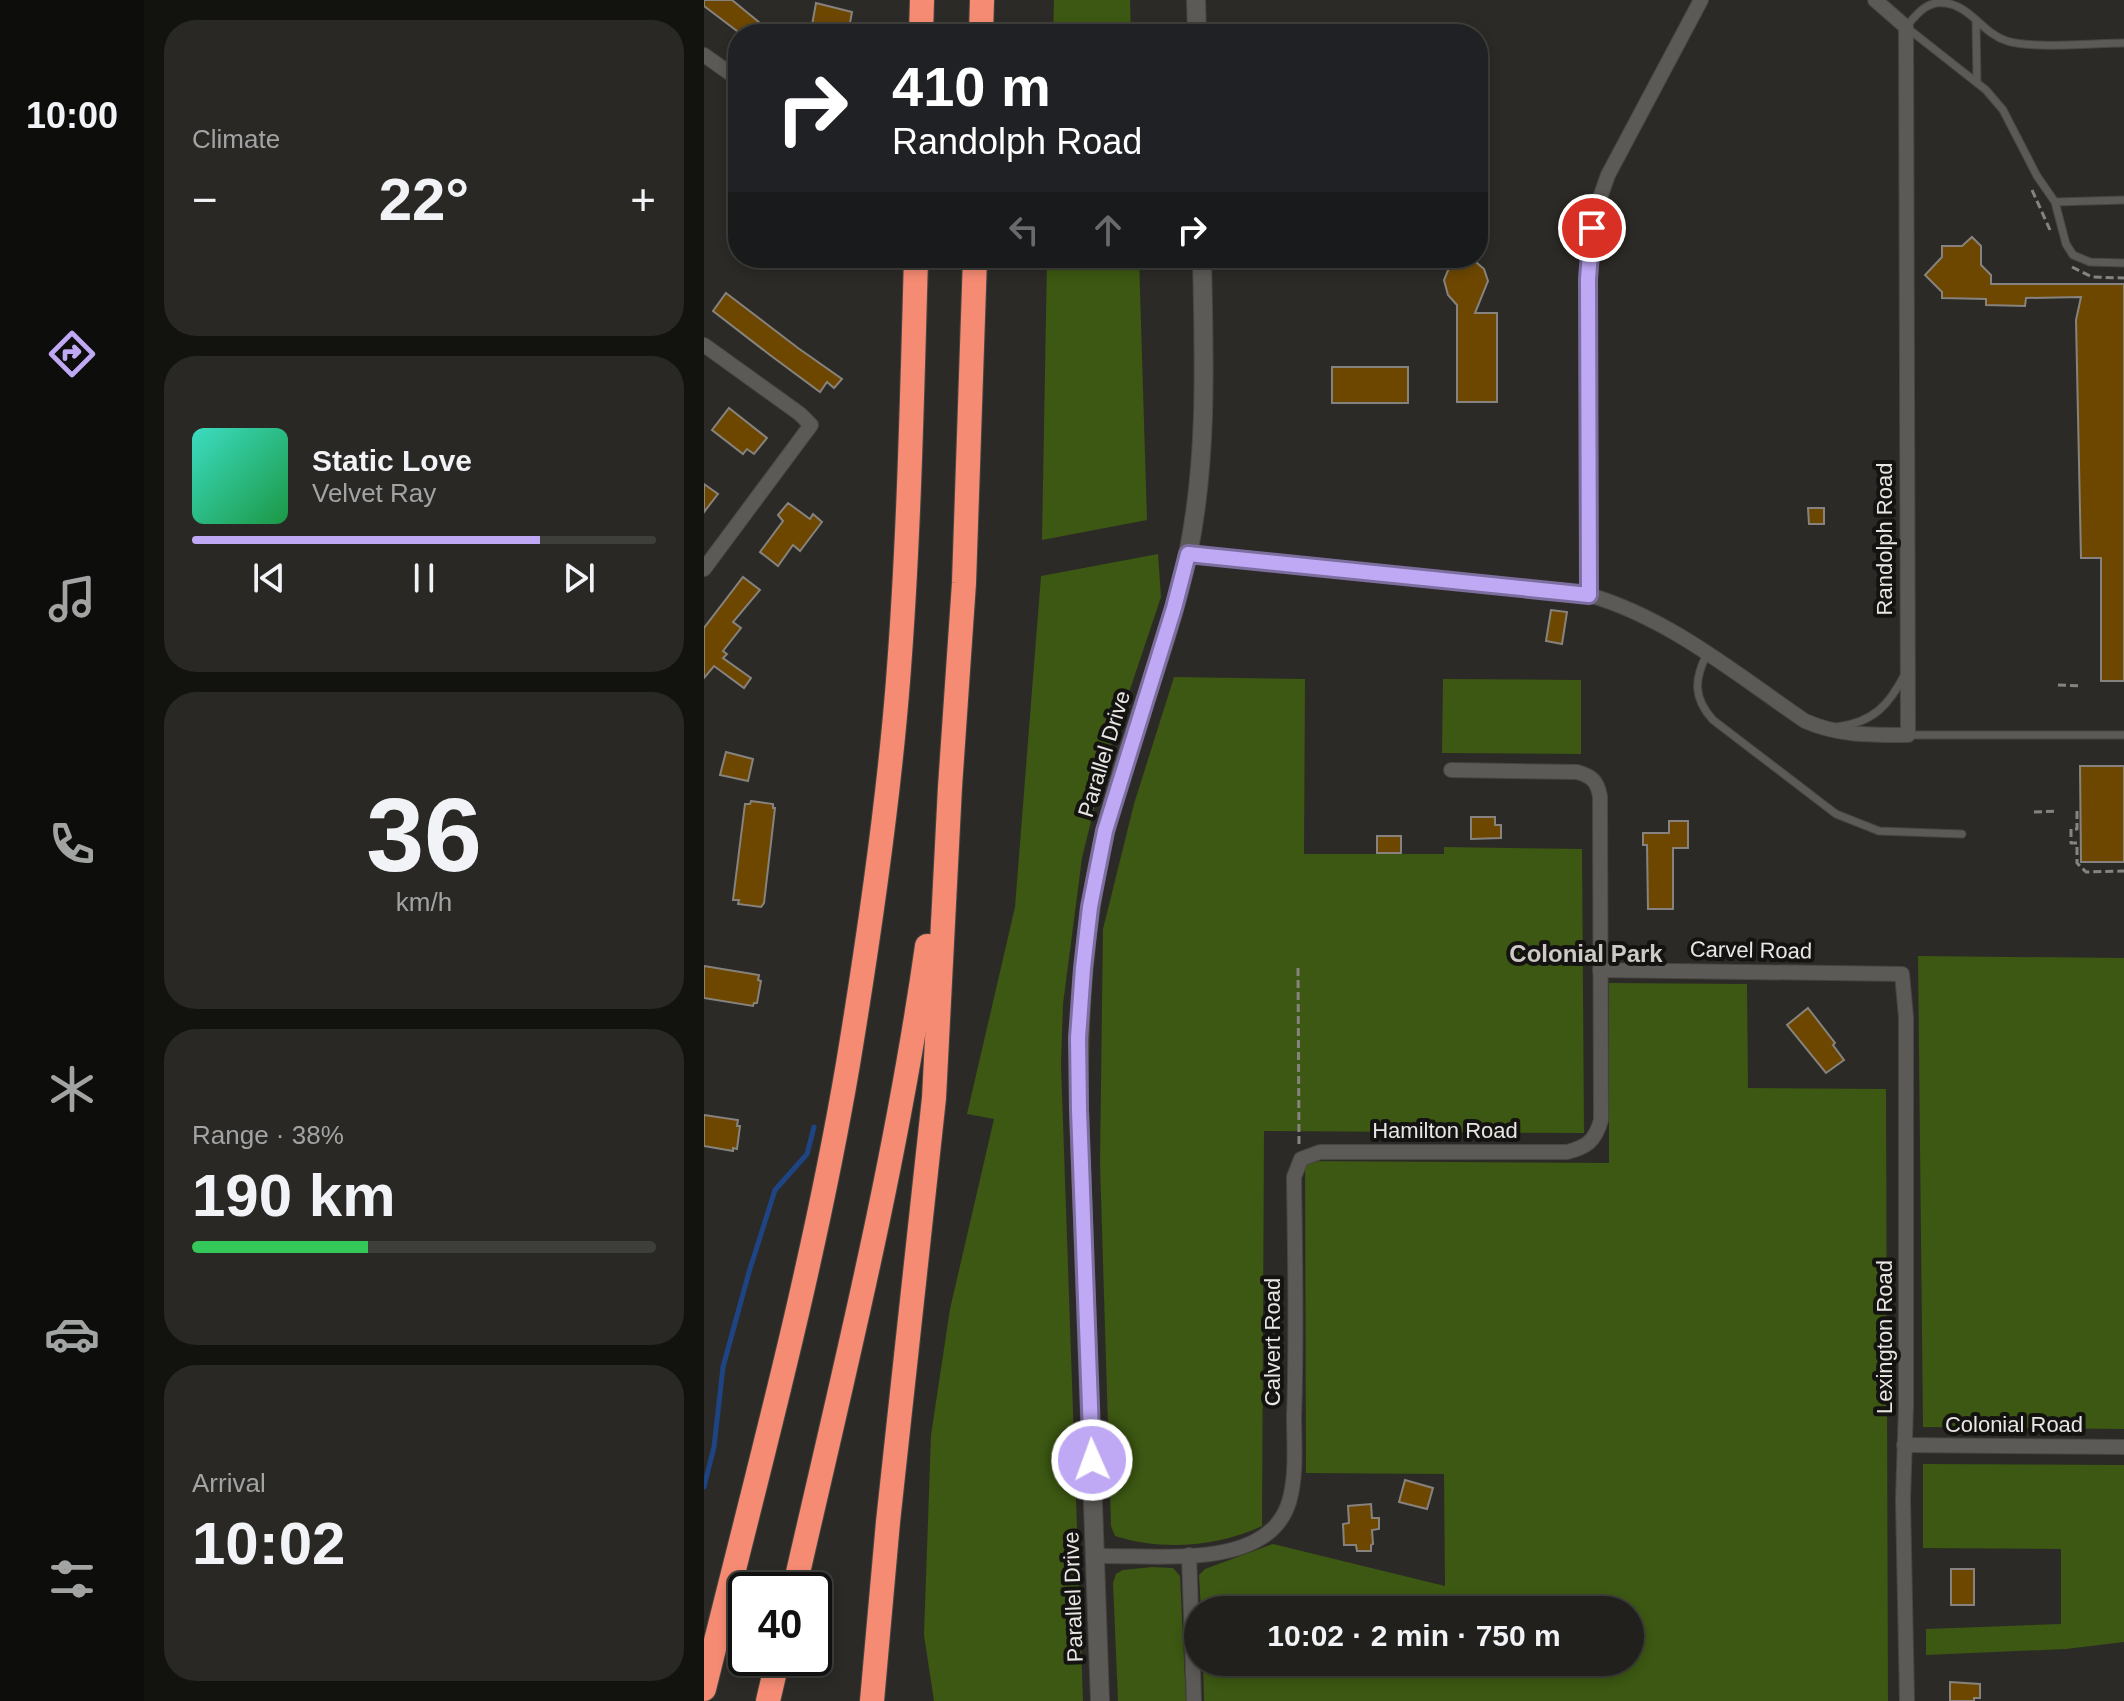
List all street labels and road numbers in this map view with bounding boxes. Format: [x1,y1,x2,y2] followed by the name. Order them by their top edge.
[1872,463,1897,615] street label: Randolph Road
[1073,688,1135,820] street label: Parallel Drive
[1690,936,1812,964] street label: Carvel Road
[1372,1118,1518,1143] street label: Hamilton Road
[1872,1260,1897,1414] street label: Lexington Road
[1260,1278,1285,1406] street label: Calvert Road
[1945,1412,2083,1437] street label: Colonial Road
[1058,1531,1088,1663] street label: Parallel Drive

